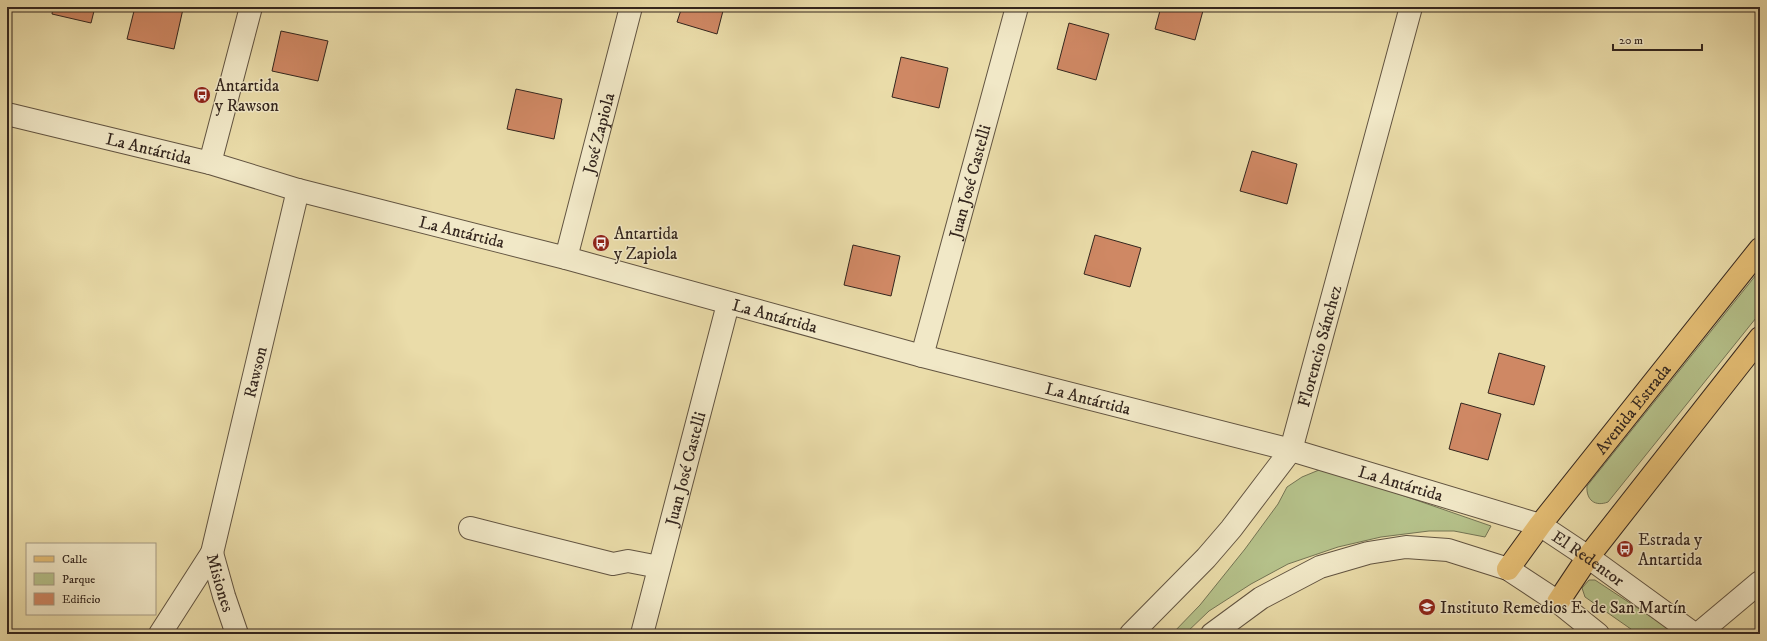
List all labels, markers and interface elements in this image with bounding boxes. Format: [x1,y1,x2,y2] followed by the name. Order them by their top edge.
[1613,26,1702,52] scale bar
[1619,33,1643,48] text: 20 m
[215,75,280,117] place label: Antartida y Rawson
[192,85,212,105] bus stop icon: Antartida y Rawson
[578,90,621,178] street label: José Zapiola
[944,122,996,243] street label: Juan José Castelli
[104,128,194,170] street label: La Antártida
[417,211,507,254] street label: La Antártida
[614,223,679,265] place label: Antartida y Zapiola
[591,233,611,253] bus stop icon: Antartida y Zapiola
[1293,282,1347,410] street label: Florencio Sánchez
[730,294,820,339] street label: La Antártida
[239,344,273,400] street label: Rawson
[1590,359,1677,459] street label: Avenida Estrada
[1043,378,1134,421] street label: La Antártida
[660,409,711,530] street label: Juan José Castelli
[1355,461,1446,507] street label: La Antártida
[1547,526,1629,592] street label: El Redentor
[1638,529,1703,571] place label: Estrada y Antartida
[1615,539,1635,559] bus stop icon: Estrada y Antartida
[26,543,156,615] legend
[201,551,239,615] street label: Misiones
[62,552,87,567] text: Calle
[62,572,95,587] text: Parque
[62,592,101,607] text: Edificio
[1417,597,1437,617] school or university icon: Instituto Remedios E. de San Martín
[1440,597,1686,619] place label: Instituto Remedios E. de San Martín

